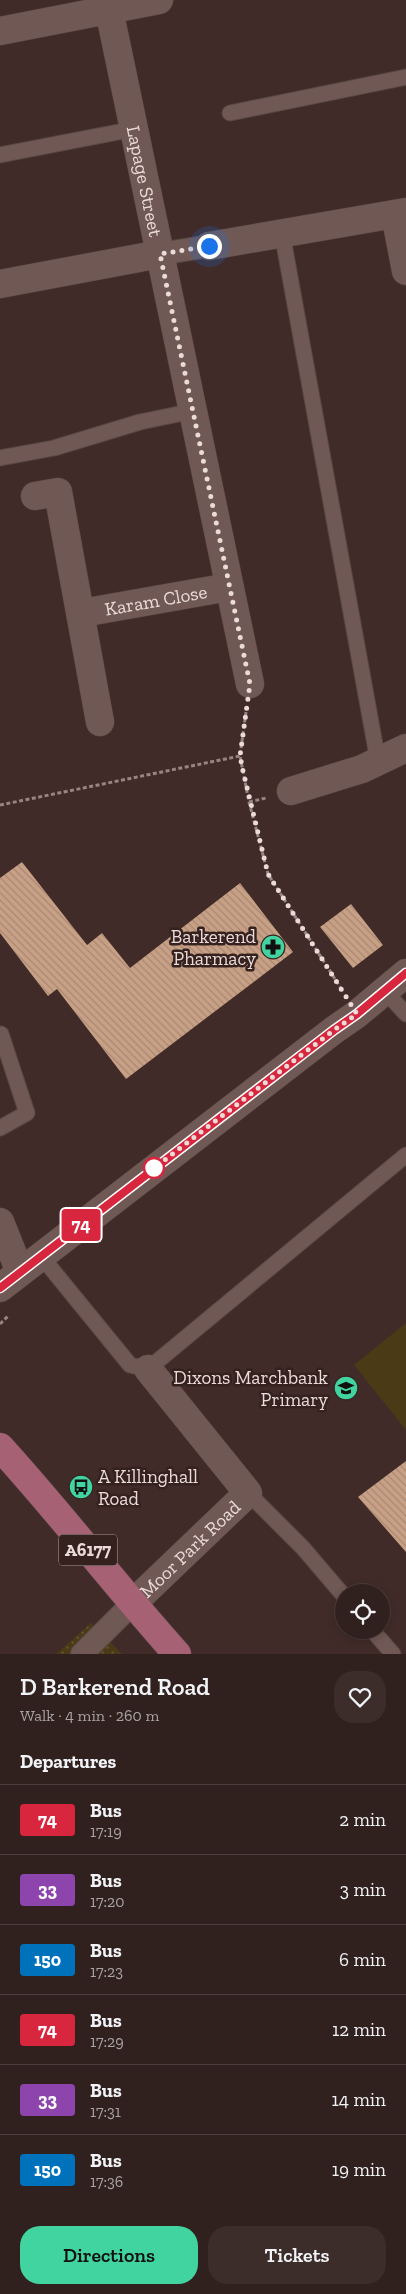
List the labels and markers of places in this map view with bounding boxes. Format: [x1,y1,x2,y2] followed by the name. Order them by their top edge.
[171,925,257,970] place label: Barkerend Pharmacy
[260,934,286,960] pharmacy icon: Barkerend Pharmacy
[143,1157,165,1179] unlabelled marker
[173,1366,328,1411] place label: Dixons Marchbank Primary
[333,1375,359,1401] school or university icon: Dixons Marchbank Primary
[98,1465,198,1510] place label: A Killinghall Road
[68,1474,94,1500] bus stop icon: A Killinghall Road

